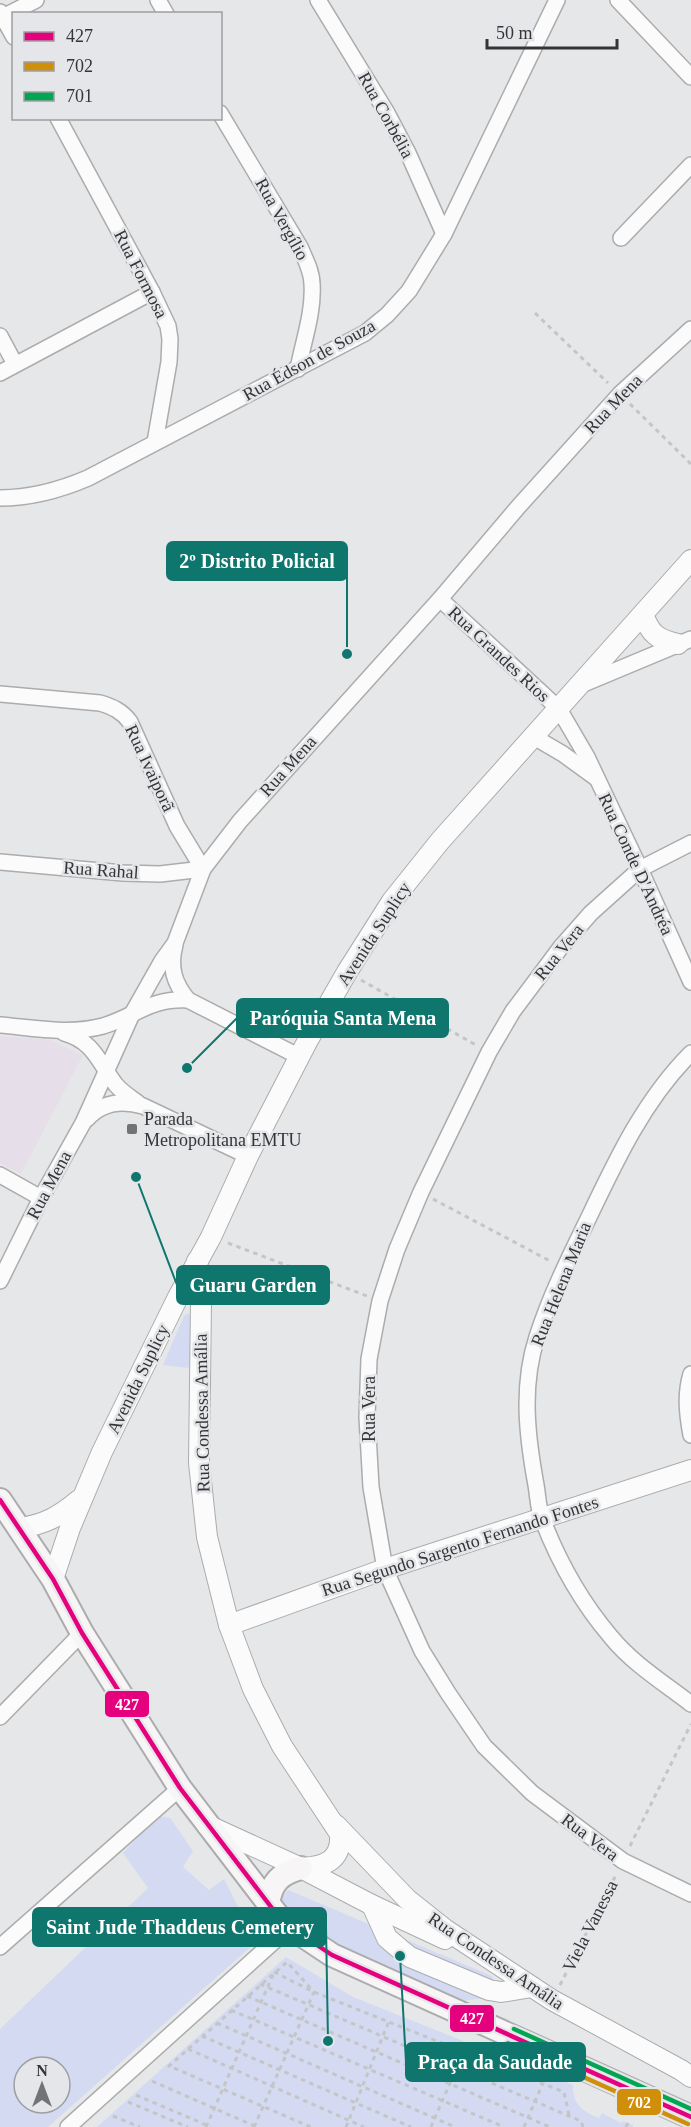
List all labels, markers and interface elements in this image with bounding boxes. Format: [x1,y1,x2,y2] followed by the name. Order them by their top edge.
[12,12,222,120] legend
[487,12,618,50] scale bar
[496,23,533,43] text: 50 m
[66,26,93,46] text: 427
[66,56,93,76] text: 702
[354,68,418,162] street label: Rua Corbélia
[66,86,93,106] text: 701
[251,174,313,264] street label: Rua Vergílio
[110,226,172,322] street label: Rua Formosa
[239,314,379,405] street label: Rua Édson de Souza
[580,370,646,438] street label: Rua Mena
[167,542,347,580] callout: 2º Distrito Policial
[179,550,335,572] text: 2º Distrito Policial
[444,602,554,706] street label: Rua Grandes Rios
[121,721,179,815] street label: Rua Ivaiporã
[256,732,320,800] street label: Rua Mena
[594,790,678,938] street label: Rua Conde D'Andréa
[63,857,139,883] street label: Rua Rahal
[333,879,415,989] street label: Avenida Suplicy
[530,920,588,984] street label: Rua Vera
[237,999,448,1037] callout: Paróquia Santa Mena
[250,1007,436,1030] text: Paróquia Santa Mena
[144,1109,301,1150] place label: Parada Metropolitana EMTU
[125,1122,139,1136] marker: Parada Metropolitana EMTU
[23,1147,75,1223] street label: Rua Mena
[527,1219,595,1349] street label: Rua Helena Maria
[177,1266,329,1304] callout: Guaru Garden
[189,1274,317,1296] text: Guaru Garden
[103,1321,173,1437] street label: Avenida Suplicy
[191,1333,213,1493] street label: Rua Condessa Amália
[359,1376,379,1442] street label: Rua Vera
[319,1492,601,1600] street label: Rua Segundo Sargento Fernando Fontes
[104,1690,150,1718] line badge: 427
[115,1696,139,1713] text: 427
[558,1809,622,1865] street label: Rua Vera
[558,1877,622,1975] street label: Viela Vanessa
[33,1908,326,1946] callout: Saint Jude Thaddeus Cemetery
[425,1908,567,2014] street label: Rua Condessa Amália
[46,1916,314,1939] text: Saint Jude Thaddeus Cemetery
[449,2004,495,2033] line badge: 427
[460,2010,484,2027] text: 427
[406,2043,585,2081] callout: Praça da Saudade
[418,2051,572,2074] text: Praça da Saudade
[12,2055,72,2115] north arrow
[36,2062,48,2079] text: N
[616,2088,662,2116] line badge: 702
[627,2094,651,2111] text: 702

